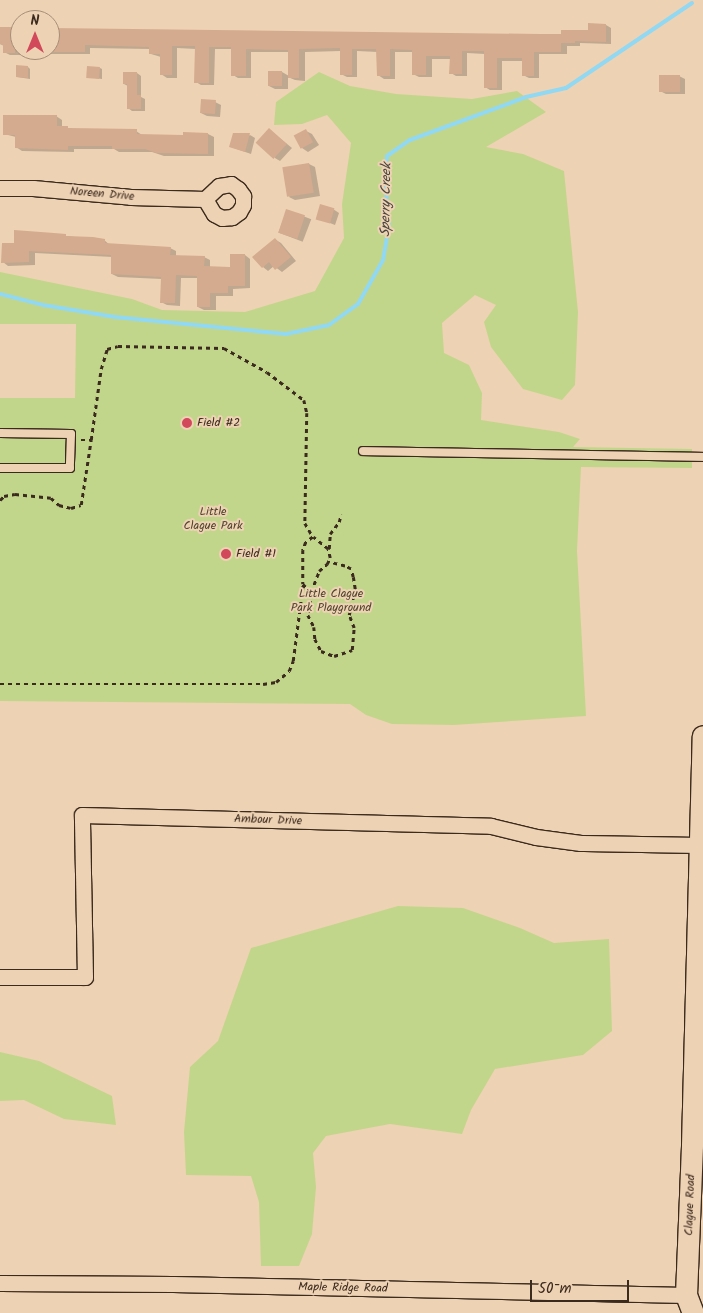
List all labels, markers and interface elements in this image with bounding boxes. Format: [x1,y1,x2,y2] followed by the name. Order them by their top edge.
[10,10,60,60] north arrow
[31,10,39,32] text: N
[377,163,395,237] water label: Sperry Creek
[69,184,135,204] street label: Noreen Drive
[197,416,240,430] place label: Field #2
[181,417,193,429] marker: Field #2
[183,505,243,533] park label: Little Clague Park
[236,547,276,561] place label: Field #1
[220,548,232,560] marker: Field #1
[291,587,371,615] park label: Little Clague Park Playground
[234,812,302,828] street label: Ambour Drive
[682,1174,698,1236] street label: Clague Road
[533,1270,632,1302] scale bar
[538,1277,572,1301] text: 50 m
[298,1280,388,1296] street label: Maple Ridge Road

